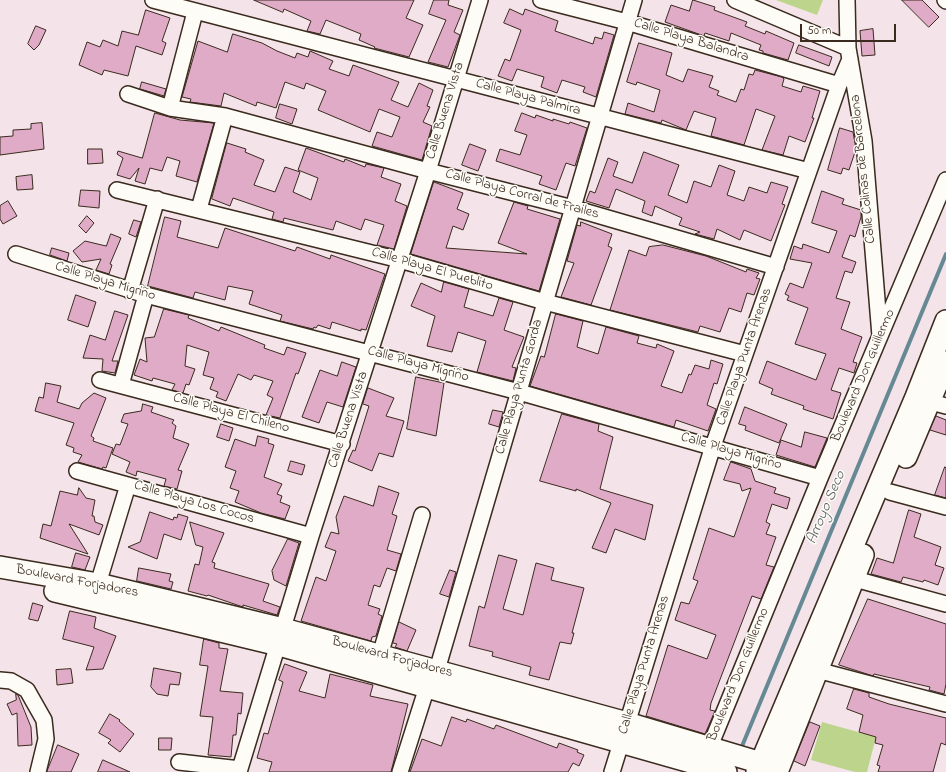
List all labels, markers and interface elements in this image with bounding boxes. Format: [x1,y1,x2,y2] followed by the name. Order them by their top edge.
[631,16,751,66] street label: Calle Playa Balandra
[802,16,898,42] scale bar
[807,22,831,40] text: 50 m
[423,60,469,162] street label: Calle Buena Vista
[474,76,582,120] street label: Calle Playa Palmira
[848,94,880,244] street label: Calle Colinas de Barcelona
[443,166,601,224] street label: Calle Playa Corral de Frailes
[369,245,495,295] street label: Calle Playa El Pueblito
[53,259,157,305] street label: Calle Playa Migriño
[714,286,776,428] street label: Calle Playa Punta Arenas
[828,307,900,445] street label: Boulevard Don Guillermo
[493,318,547,456] street label: Calle Playa Punta Gorda
[366,343,470,387] street label: Calle Playa Migriño
[325,370,373,470] street label: Calle Buena Vista
[171,390,291,438] street label: Calle Playa El Chileno
[679,430,783,474] street label: Calle Playa Migriño
[804,469,850,547] water label: Arroyo Seco
[132,478,256,528] street label: Calle Playa Los Cocos
[14,562,140,602] street label: Boulevard Forjadores
[616,593,674,737] street label: Calle Playa Punta Arenas
[704,606,774,744] street label: Boulevard Don Guillermo
[330,634,454,682] street label: Boulevard Forjadores

